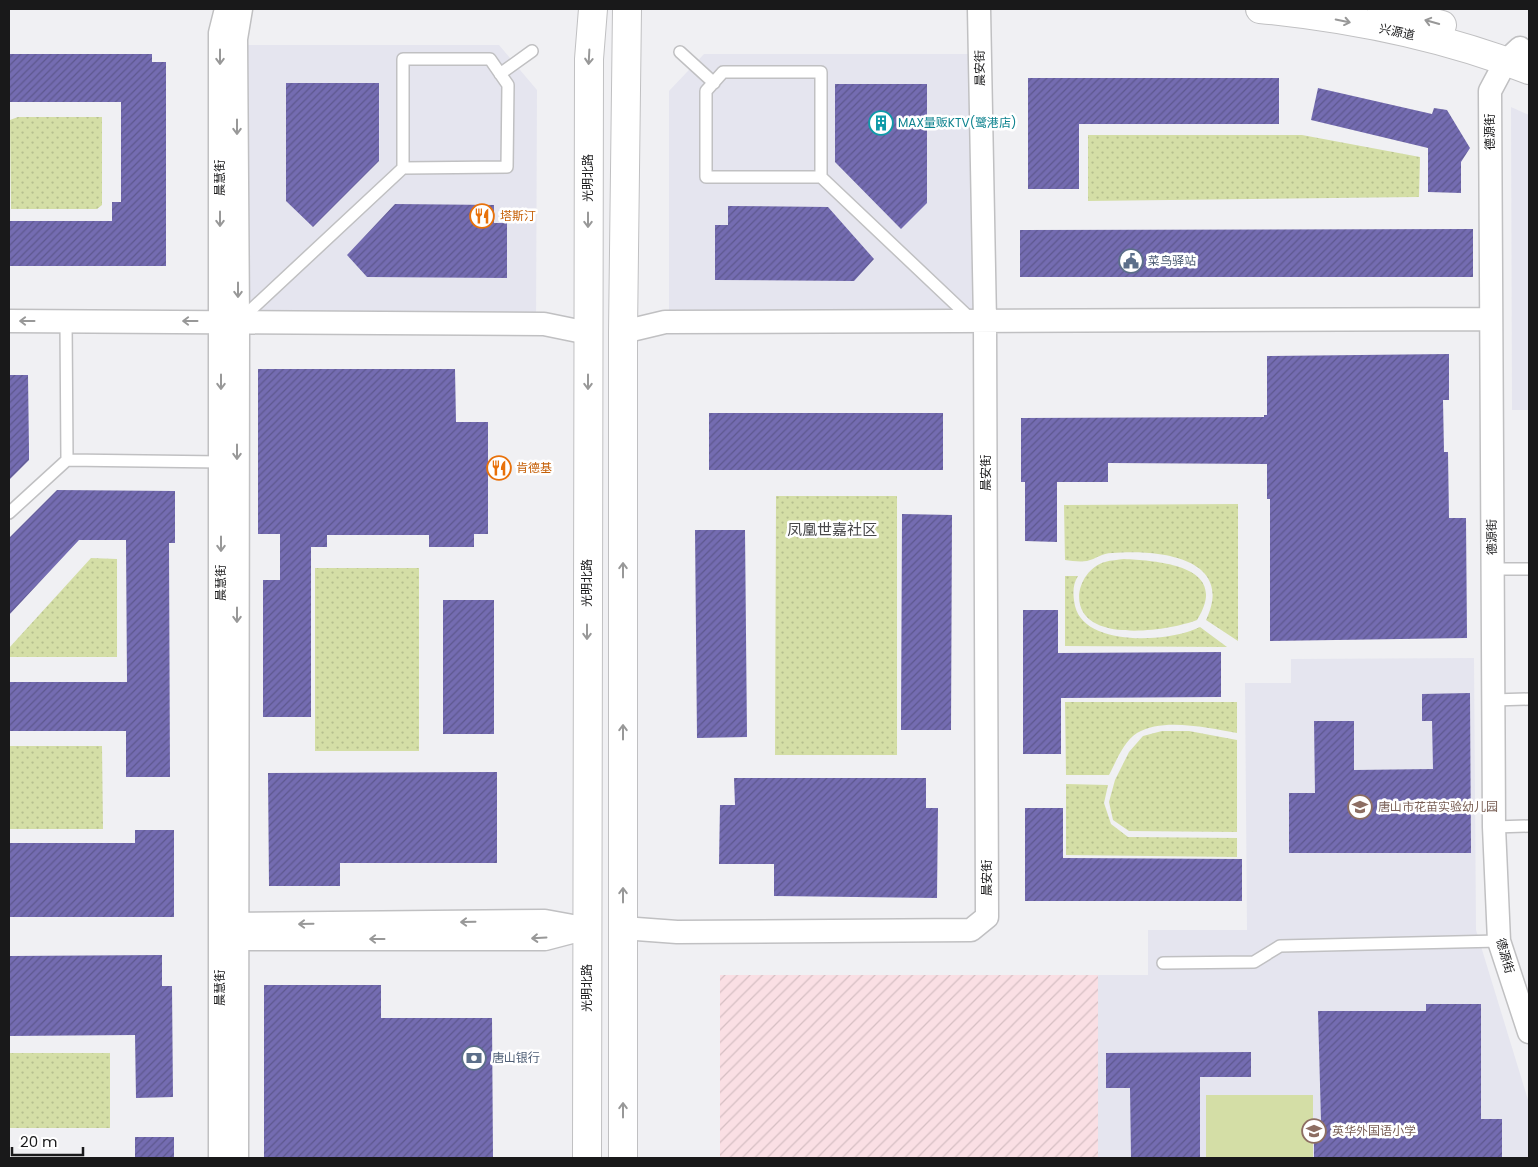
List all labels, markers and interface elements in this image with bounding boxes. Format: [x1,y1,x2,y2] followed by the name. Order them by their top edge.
[1425,16,1441,26] one-way arrow
[1335,17,1351,26] one-way arrow
[1378,19,1416,44] street label: 兴源道
[215,48,225,65] one-way arrow
[585,49,594,65] one-way arrow
[971,50,988,86] street label: 晨安街
[868,110,894,136] building icon: MAX量贩KTV(鹭港店)
[898,114,1017,131] place label: MAX量贩KTV(鹭港店)
[1481,114,1498,150] street label: 德源街
[232,118,242,135] one-way arrow
[579,154,596,202] street label: 光明北路
[211,160,228,196] street label: 晨慧街
[469,203,495,229] restaurant icon: 塔斯汀
[500,207,536,224] place label: 塔斯汀
[215,211,225,227] one-way arrow
[583,212,593,228] one-way arrow
[1118,248,1144,274] public building icon: 菜鸟驿站
[1148,252,1196,269] place label: 菜鸟驿站
[233,281,243,297] one-way arrow
[20,316,36,326] one-way arrow
[182,316,198,326] one-way arrow
[216,374,226,390] one-way arrow
[583,374,593,390] one-way arrow
[232,444,242,460] one-way arrow
[486,455,512,481] restaurant icon: 肯德基
[977,455,994,491] street label: 晨安街
[516,459,552,476] place label: 肯德基
[787,519,877,540] district label: 凤凰世嘉社区
[1483,519,1500,555] street label: 德源街
[216,536,226,552] one-way arrow
[578,559,595,607] street label: 光明北路
[618,562,628,578] one-way arrow
[212,565,229,601] street label: 晨慧街
[232,606,242,622] one-way arrow
[582,624,592,640] one-way arrow
[618,724,628,740] one-way arrow
[1347,794,1373,820] school or university icon: 唐山市花苗实验幼儿园
[1378,798,1498,815] place label: 唐山市花苗实验幼儿园
[978,860,995,896] street label: 晨安街
[618,887,628,903] one-way arrow
[461,917,477,927] one-way arrow
[298,919,314,928] one-way arrow
[369,934,385,944] one-way arrow
[531,934,547,943] one-way arrow
[1492,936,1519,976] street label: 德源街
[578,964,595,1012] street label: 光明北路
[211,970,228,1006] street label: 晨慧街
[461,1045,487,1071] bank icon: 唐山银行
[492,1049,540,1066] place label: 唐山银行
[618,1102,628,1118] one-way arrow
[1301,1118,1327,1144] school or university icon: 英华外国语小学
[1332,1122,1416,1139] place label: 英华外国语小学
[12,1124,84,1156] scale bar
[20,1131,58,1152] text: 20 m

